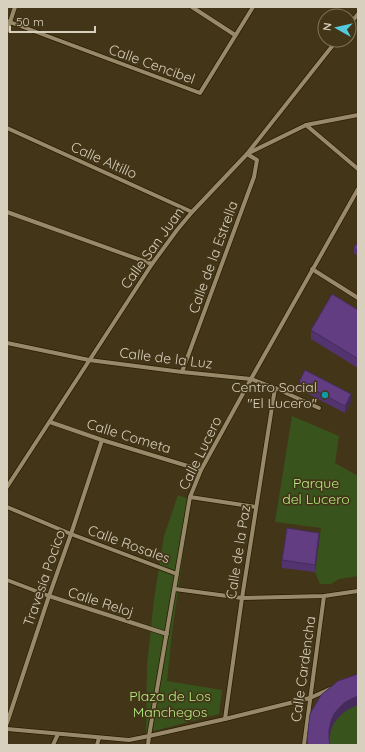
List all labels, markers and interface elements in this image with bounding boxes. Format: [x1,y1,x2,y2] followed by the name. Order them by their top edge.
[10,8,95,34] scale bar
[317,8,357,48] north arrow
[16,14,44,29] text: 50 m
[320,22,335,32] text: N
[106,40,198,88] street label: Calle Cencibel
[68,137,140,183] street label: Calle Altillo
[184,198,242,316] street label: Calle de la Estrella
[116,204,188,292] street label: Calle San Juan
[118,343,214,373] street label: Calle de la Luz
[231,378,317,412] place label: Centro Social "El Lucero"
[320,390,330,400] marker: Centro Social "El Lucero"
[174,413,226,493] street label: Calle Lucero
[85,415,173,457] street label: Calle Cometa
[282,474,350,508] park label: Parque del Lucero
[222,503,254,600] street label: Calle de la Paz
[85,521,173,567] street label: Calle Rosales
[19,527,69,629] street label: Travesía Pocico
[66,583,136,621] street label: Calle Reloj
[287,615,319,723] street label: Calle Cardencha
[129,687,211,721] park label: Plaza de Los Manchegos

